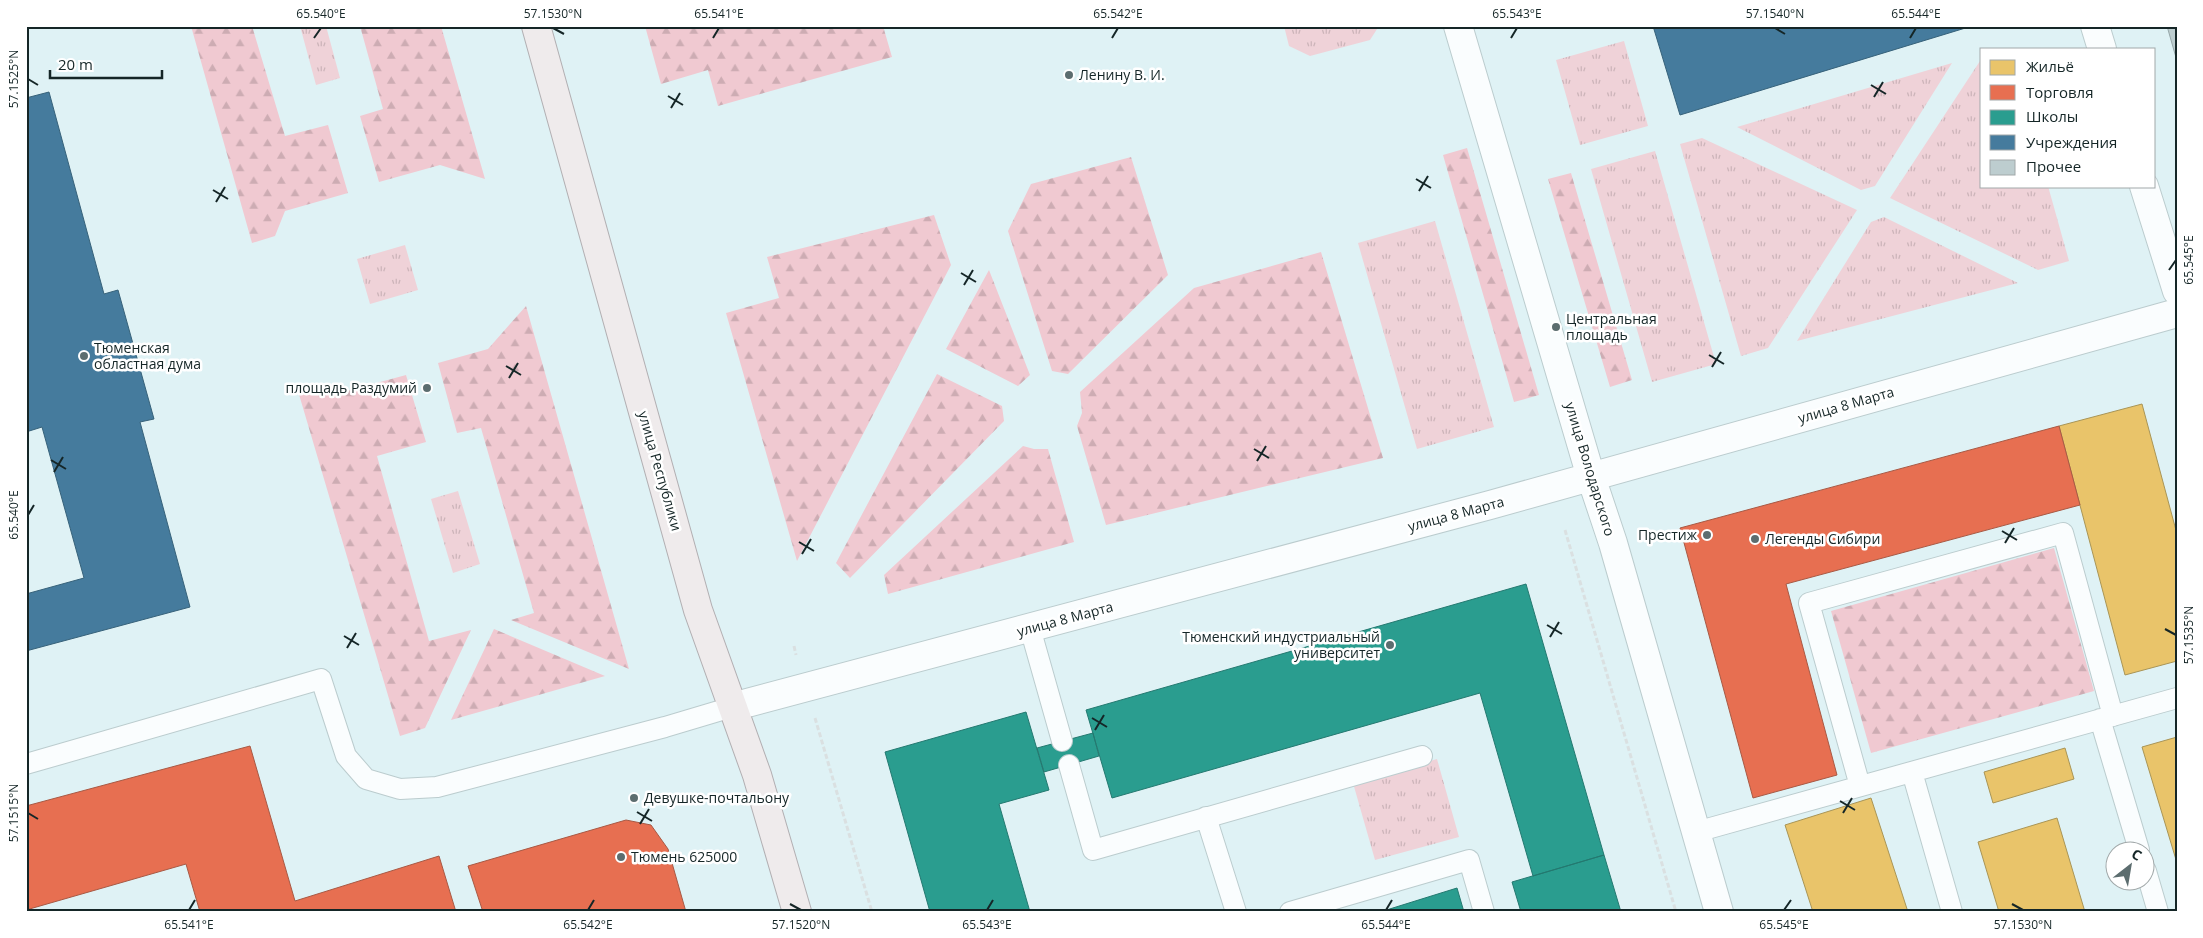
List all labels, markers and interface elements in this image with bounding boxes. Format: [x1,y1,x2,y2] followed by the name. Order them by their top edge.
[296,5,346,22] text: 65.540°E
[524,5,582,22] text: 57.1530°N
[694,5,744,22] text: 65.541°E
[1093,5,1143,22] text: 65.542°E
[1492,5,1542,22] text: 65.543°E
[1746,5,1804,22] text: 57.1540°N
[1891,5,1941,22] text: 65.544°E
[50,48,162,80] scale bar
[1980,48,2156,188] legend
[5,50,22,108] text: 57.1525°N
[58,54,93,74] text: 20 m
[2026,56,2074,76] text: Жильё
[1079,65,1165,84] place label: Ленину В. И.
[1063,69,1075,81] marker: Ленину В. И.
[2026,82,2093,102] text: Торговля
[2026,106,2078,126] text: Школы
[2026,132,2117,152] text: Учреждения
[2026,156,2081,176] text: Прочее
[2180,235,2197,285] text: 65.545°E
[1566,309,1657,344] place label: Центральная площадь
[1550,321,1562,333] marker: Центральная площадь
[94,338,201,373] place label: Тюменская областная дума
[78,350,90,362] marker: Тюменская областная дума
[286,378,417,397] place label: площадь Раздумий
[421,382,433,394] marker: площадь Раздумий
[1796,382,1896,427] street label: улица 8 Марта
[1561,400,1620,538] street label: улица Володарского
[634,409,687,533] street label: улица Республики
[5,490,22,540] text: 65.540°E
[1406,492,1506,536] street label: улица 8 Марта
[1638,525,1698,544] place label: Престиж
[1701,529,1713,541] marker: Престиж
[1765,529,1880,548] place label: Легенды Сибири
[1749,533,1761,545] marker: Легенды Сибири
[1015,597,1115,641] street label: улица 8 Марта
[2180,606,2197,664] text: 57.1535°N
[1182,627,1380,662] place label: Тюменский индустриальный университет
[1384,639,1396,651] marker: Тюменский индустриальный университет
[5,784,22,842] text: 57.1515°N
[644,788,790,807] place label: Девушке-почтальону
[628,792,640,804] marker: Девушке-почтальону
[2106,840,2156,890] north arrow
[2128,844,2146,865] text: С
[631,847,737,866] place label: Тюмень 625000
[615,851,627,863] marker: Тюмень 625000
[164,916,214,933] text: 65.541°E
[563,916,613,933] text: 65.542°E
[772,916,830,933] text: 57.1520°N
[962,916,1012,933] text: 65.543°E
[1361,916,1411,933] text: 65.544°E
[1759,916,1809,933] text: 65.545°E
[1994,916,2052,933] text: 57.1530°N

